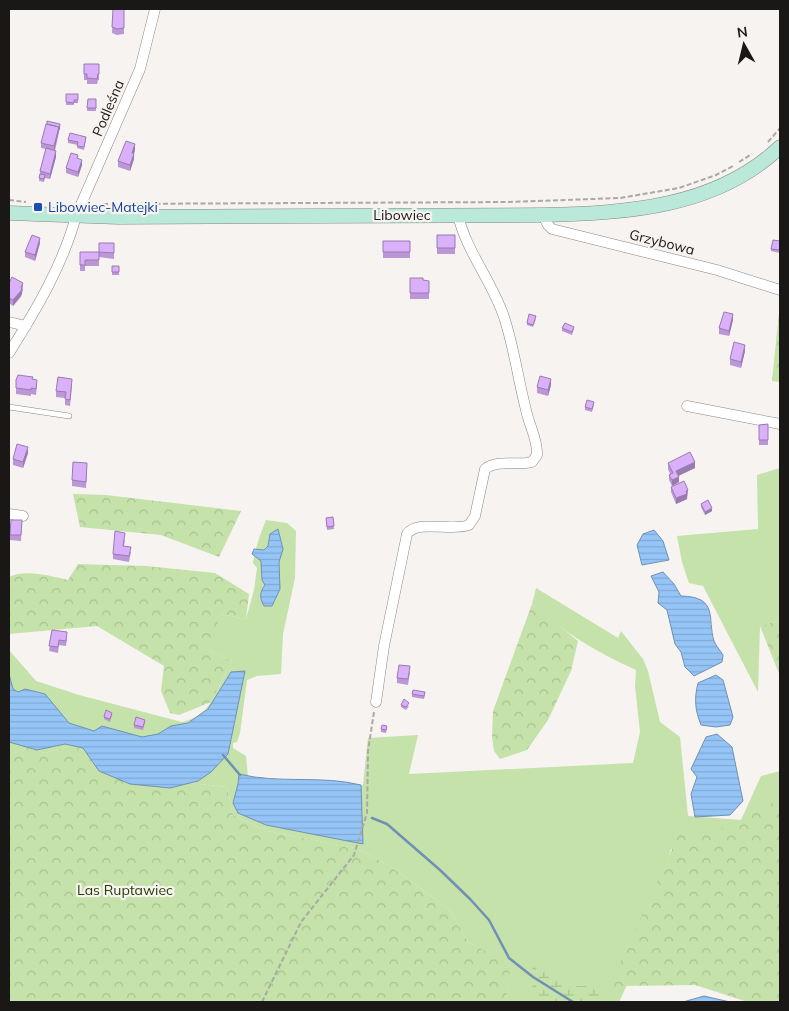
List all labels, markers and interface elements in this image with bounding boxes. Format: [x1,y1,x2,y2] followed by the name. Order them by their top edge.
[719,20,769,70] north arrow
[736,22,749,42] text: N
[88,77,128,139] street label: Podleśna
[48,198,158,216] place label: Libowiec-Matejki
[32,201,44,213] marker: Libowiec-Matejki
[373,206,431,224] street label: Libowiec
[627,225,697,259] street label: Grzybowa
[77,881,173,899] park label: Las Ruptawiec

